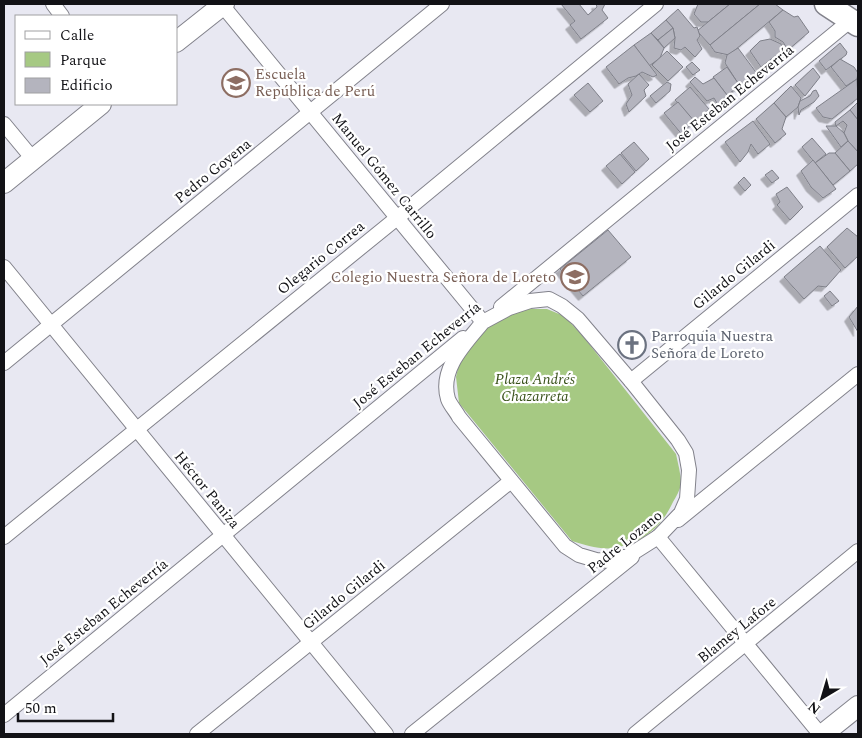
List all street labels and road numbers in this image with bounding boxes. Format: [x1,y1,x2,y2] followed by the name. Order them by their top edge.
[661,38,800,157] street label: José Esteban Echeverría
[326,108,442,244] street label: Manuel Gómez Carrillo
[170,132,257,209] street label: Pedro Goyena
[272,215,370,301] street label: Olegario Correa
[687,234,781,316] street label: Gilardo Gilardi
[348,295,487,414] street label: José Esteban Echeverría
[168,446,246,534] street label: Héctor Paniza
[582,504,668,580] street label: Padre Lozano
[35,552,174,671] street label: José Esteban Echeverría
[297,554,391,636] street label: Gilardo Gilardi
[693,591,781,669] street label: Blamey Lafore

